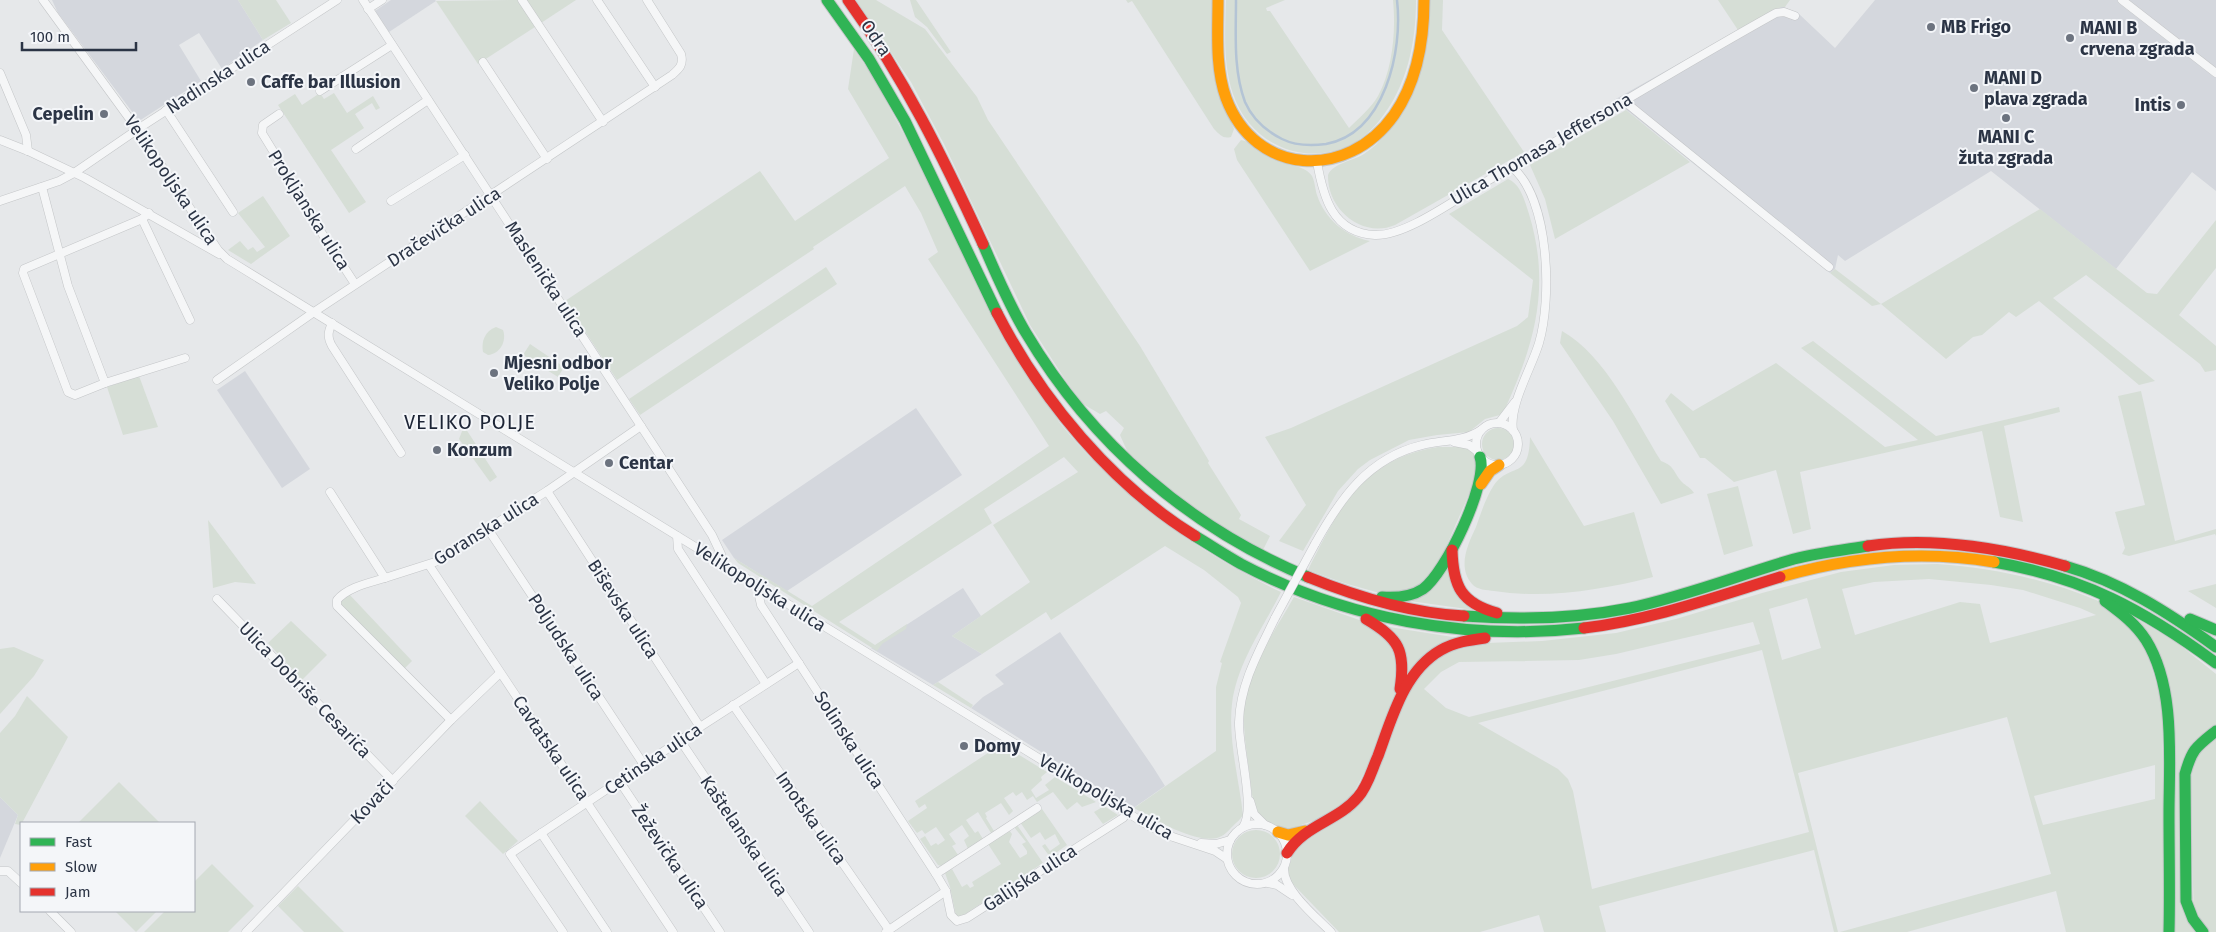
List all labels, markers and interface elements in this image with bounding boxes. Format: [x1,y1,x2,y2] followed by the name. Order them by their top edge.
[856,16,896,60] street label: Odra
[1941,16,2011,38] place label: MB Frigo
[2080,17,2195,60] place label: MANI B crvena zgrada
[22,20,136,52] scale bar
[1925,21,1937,33] marker: MB Frigo
[30,28,70,46] text: 100 m
[2064,32,2076,44] marker: MANI B crvena zgrada
[162,35,274,119] street label: Nadinska ulica
[1984,67,2088,110] place label: MANI D plava zgrada
[261,71,401,93] place label: Caffe bar Illusion
[245,76,257,88] marker: Caffe bar Illusion
[1968,82,1980,94] marker: MANI D plava zgrada
[1446,88,1636,210] street label: Ulica Thomasa Jeffersona
[2135,94,2171,116] place label: Intis
[2175,99,2187,111] marker: Intis
[33,103,94,125] place label: Cepelin
[98,108,110,120] marker: Cepelin
[119,111,223,249] street label: Velikopoljska ulica
[2000,112,2012,124] marker: MANI C žuta zgrada
[1959,126,2053,169] place label: MANI C žuta zgrada
[263,146,355,274] street label: Prokljanska ulica
[383,182,505,272] street label: Dračevička ulica
[500,217,592,341] street label: Maslenička ulica
[503,352,612,395] place label: Mjesni odbor Veliko Polje
[488,367,500,379] marker: Mjesni odbor Veliko Polje
[404,410,536,434] district label: VELIKO POLJE
[447,439,513,461] place label: Konzum
[431,444,443,456] marker: Konzum
[619,452,674,474] place label: Centar
[603,457,615,469] marker: Centar
[430,488,542,570] street label: Goranska ulica
[690,537,830,637] street label: Velikopoljska ulica
[583,555,663,663] street label: Biševska ulica
[523,589,609,705] street label: Poljudska ulica
[234,617,376,763] street label: Ulica Dobriše Cesarića
[809,687,889,793] street label: Solinska ulica
[508,691,594,805] street label: Cavtatska ulica
[600,718,706,800] street label: Cetinska ulica
[974,735,1021,757] place label: Domy
[958,740,970,752] marker: Domy
[1035,750,1177,844] street label: Velikopoljska ulica
[771,767,851,869] street label: Imotska ulica
[695,771,793,901] street label: Kaštelanska ulica
[346,775,398,829] street label: Kovači
[627,801,713,913] street label: Žeževička ulica
[20,822,195,912] legend
[65,833,92,851] text: Fast
[979,840,1081,916] street label: Galijska ulica
[65,858,97,876] text: Slow
[65,883,91,901] text: Jam

